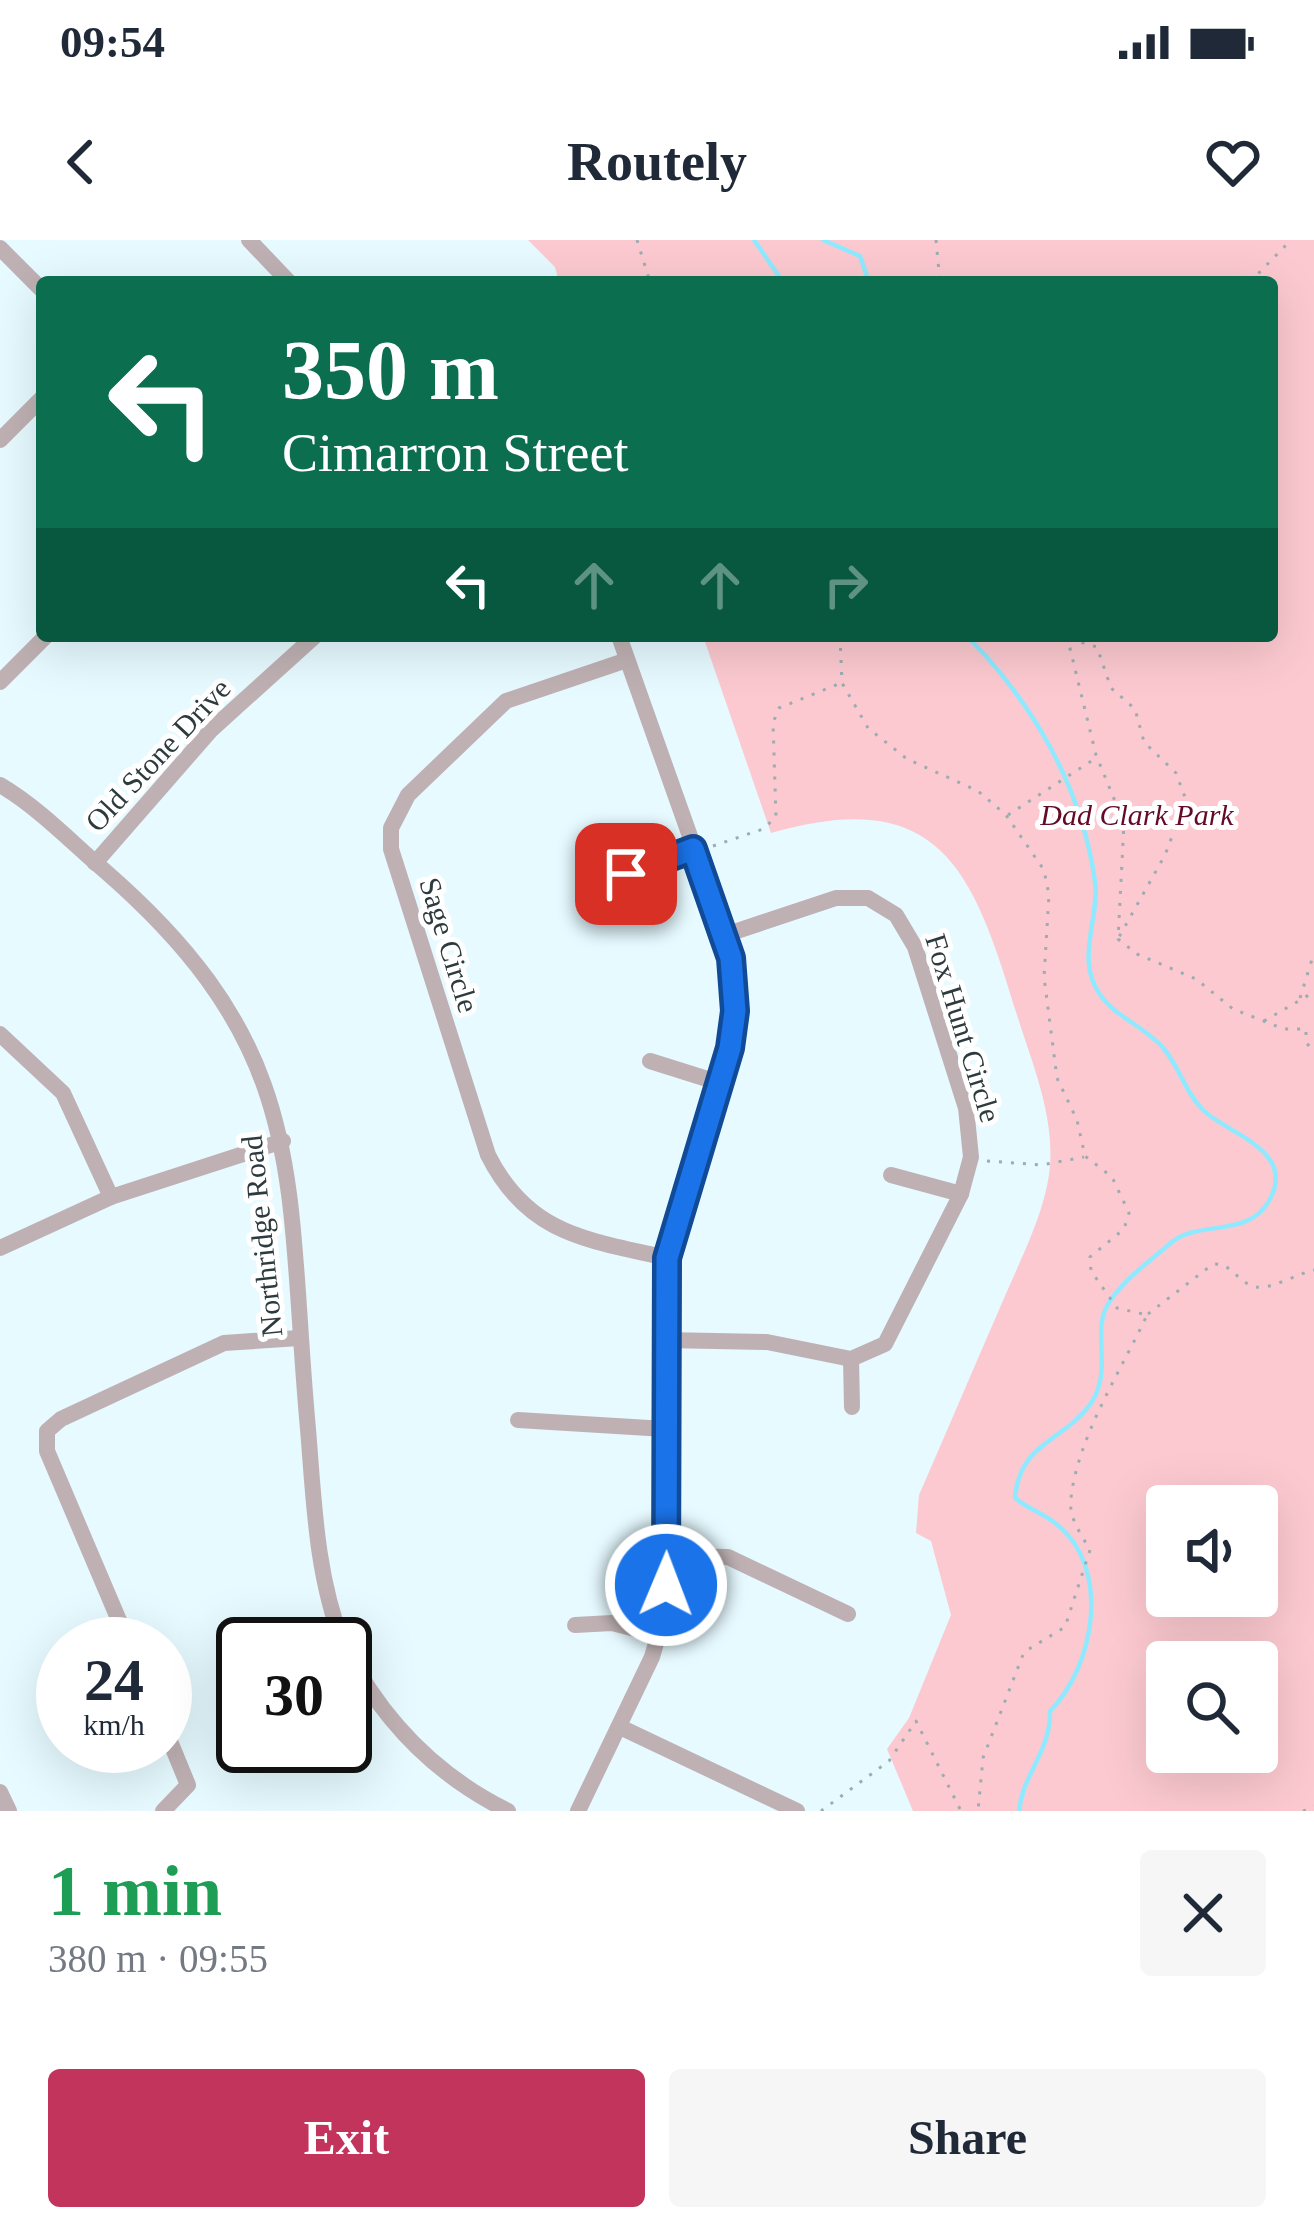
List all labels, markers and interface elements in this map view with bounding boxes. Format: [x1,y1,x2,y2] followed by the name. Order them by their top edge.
[60,17,165,67] text: 09:54
[48,129,114,195] icon: back
[1200,129,1266,195] icon: heart
[567,132,747,192] text: Routely
[84,324,240,480] icon: left
[282,324,499,417] text: 350 m
[282,423,628,483] text: Cimarron Street
[435,552,501,618] icon: left
[561,552,627,618] icon: ahead
[687,552,753,618] icon: ahead
[813,552,879,618] icon: right
[79,671,237,838] street label: Old Stone Drive
[1039,798,1234,831] park label: Dad Clark Park
[575,823,677,925] pin
[593,841,659,907] icon: arrive
[413,874,486,1016] street label: Sage Circle
[919,930,1008,1126] street label: Fox Hunt Circle
[235,1134,288,1338] street label: Northridge Road
[1146,1485,1278,1773] map controls
[1146,1485,1278,1617] button: sound
[603,1522,729,1648] position arrow
[216,1617,372,1773] speed limit sign: 30
[1146,1641,1278,1773] button: search
[84,1647,144,1713] text: 24
[83,1708,145,1741] text: km/h
[1140,1850,1266,1976] button: close
[48,1851,222,1931] text: 1 min
[48,1937,268,1980] text: 380 m · 09:55
[48,2069,645,2207] button: Exit
[669,2069,1266,2207] button: Share

